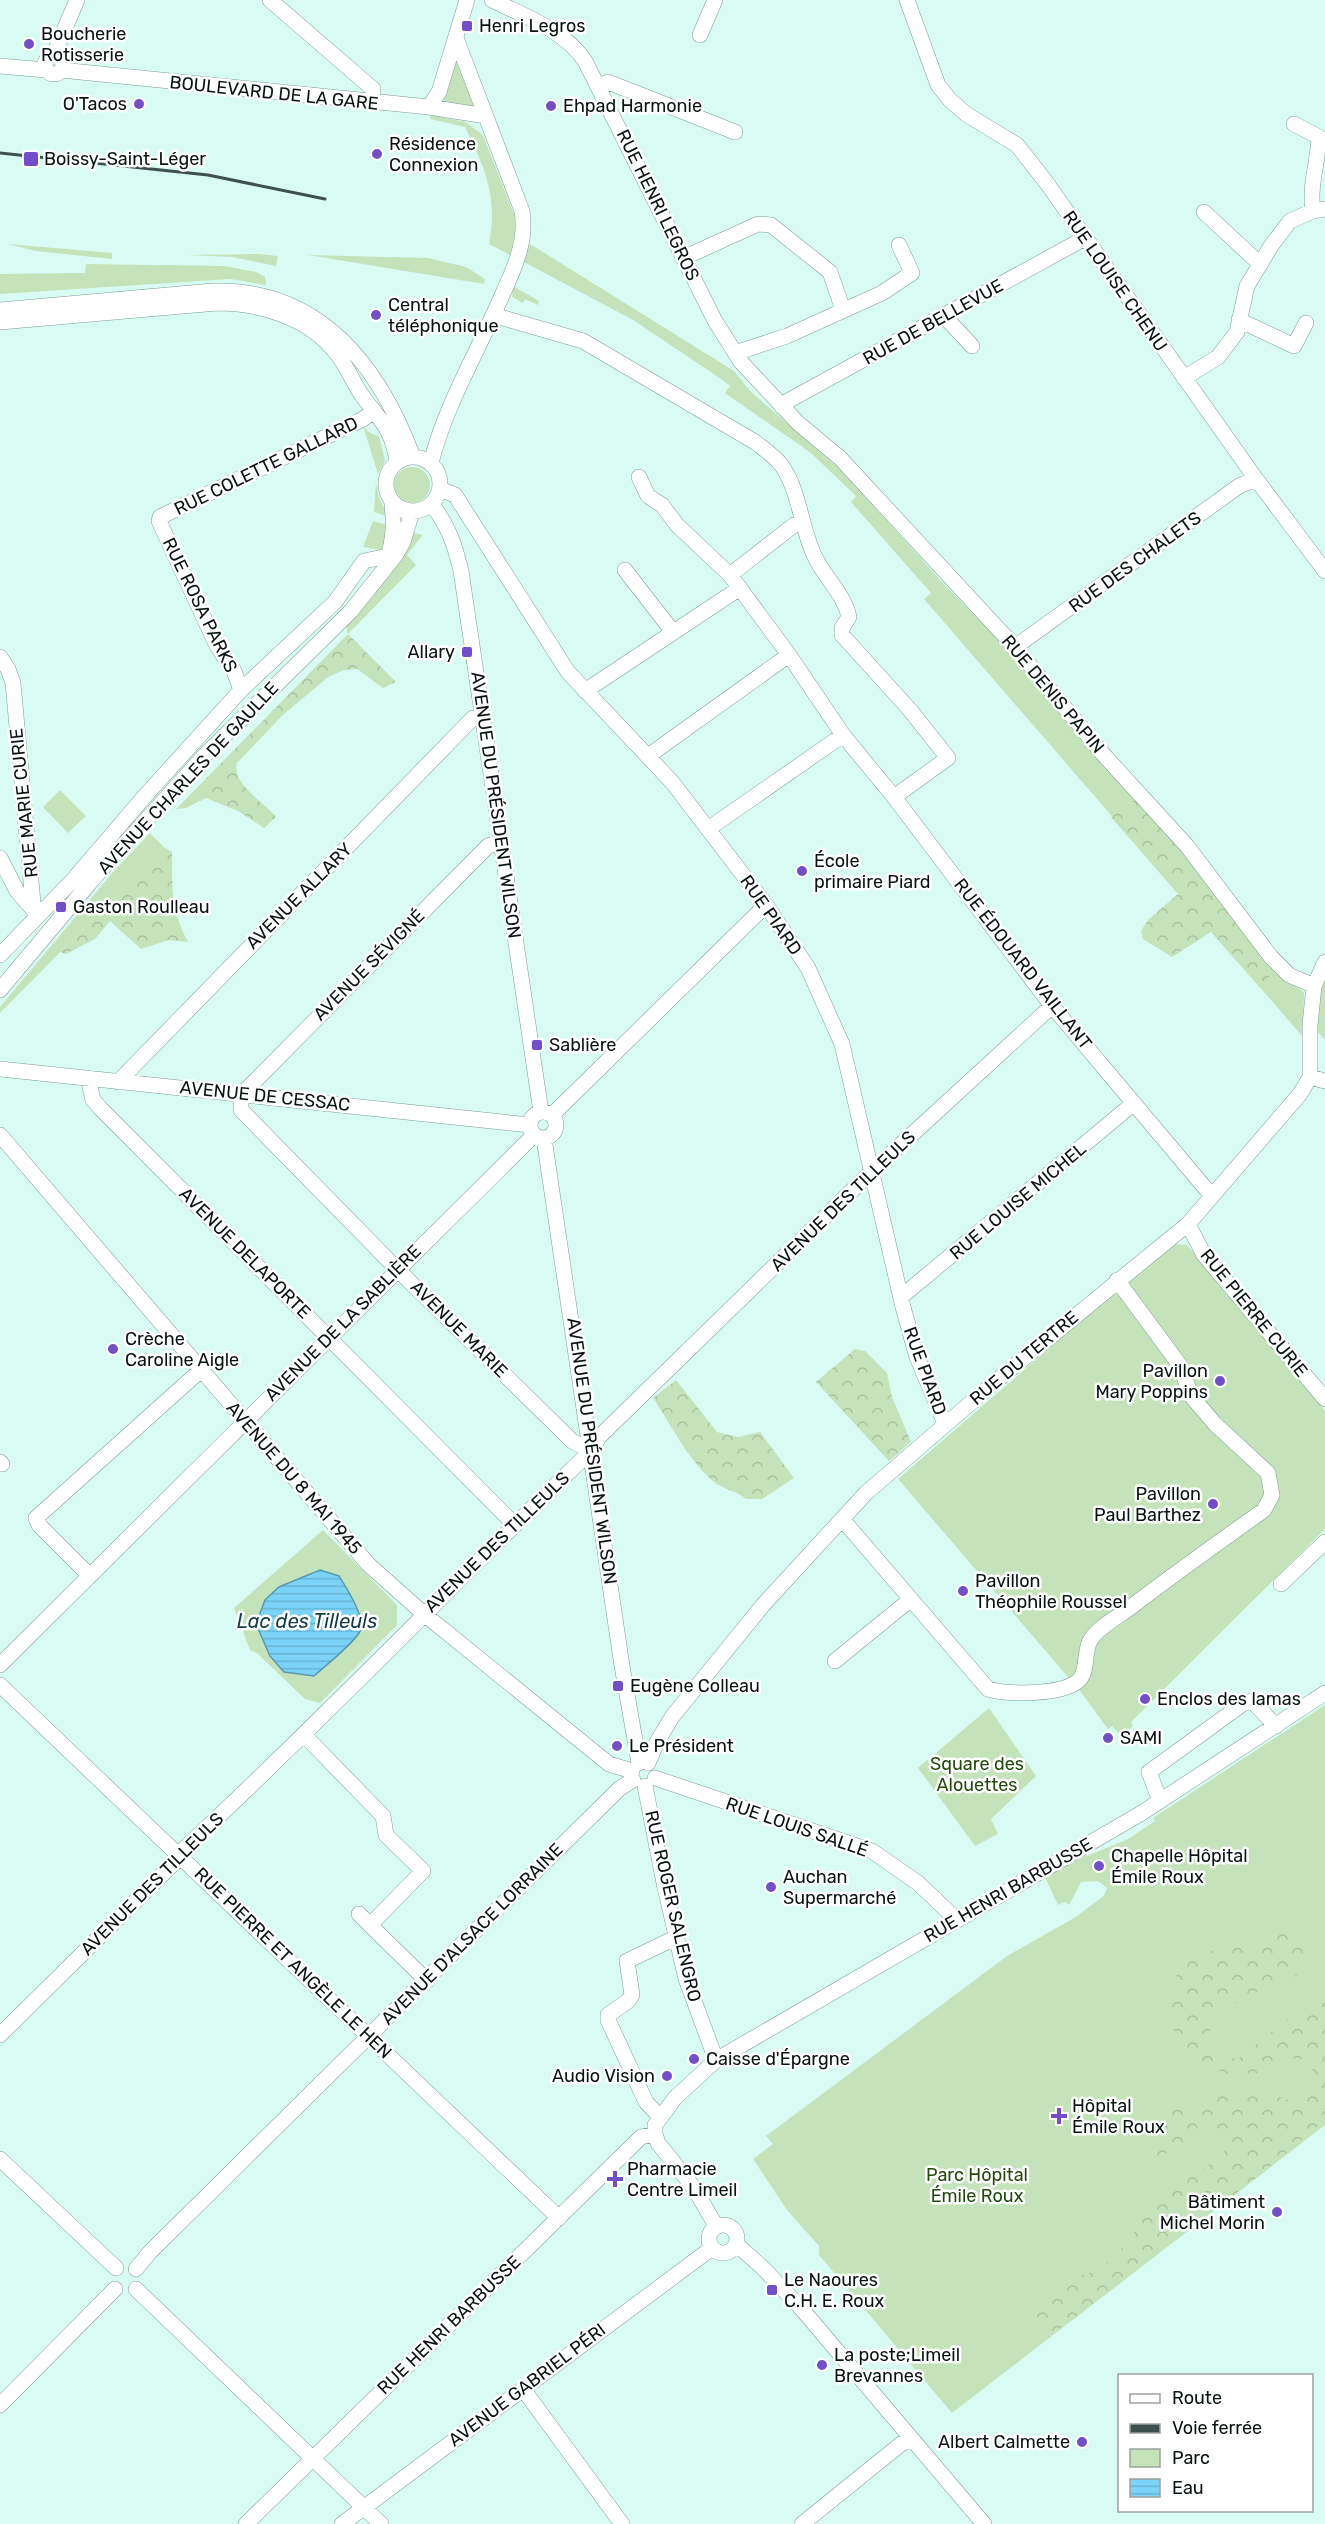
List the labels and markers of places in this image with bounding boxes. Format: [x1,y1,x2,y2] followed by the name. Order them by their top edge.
[479,15,585,37] place label: Henri Legros
[460,19,474,33] marker: Henri Legros
[41,23,126,66] place label: Boucherie Rotisserie
[22,37,36,51] marker: Boucherie Rotisserie
[63,93,127,115] place label: O'Tacos
[563,95,702,117] place label: Ehpad Harmonie
[132,97,146,111] marker: O'Tacos
[544,99,558,113] marker: Ehpad Harmonie
[389,133,478,176] place label: Résidence Connexion
[370,147,384,161] marker: Résidence Connexion
[44,148,206,170] place label: Boissy-Saint-Léger
[22,150,40,168] marker: Boissy-Saint-Léger
[388,294,499,337] place label: Central téléphonique
[369,308,383,322] marker: Central téléphonique
[407,641,455,663] place label: Allary
[460,645,474,659] marker: Allary
[814,850,931,893] place label: École primaire Piard
[795,864,809,878] marker: École primaire Piard
[73,896,210,918] place label: Gaston Roulleau
[54,900,68,914] marker: Gaston Roulleau
[549,1034,616,1056] place label: Sablière
[530,1038,544,1052] marker: Sablière
[125,1328,239,1371] place label: Crèche Caroline Aigle
[106,1342,120,1356] marker: Crèche Caroline Aigle
[1095,1360,1208,1403] place label: Pavillon Mary Poppins
[1213,1374,1227,1388] marker: Pavillon Mary Poppins
[1094,1483,1201,1526] place label: Pavillon Paul Barthez
[1206,1497,1220,1511] marker: Pavillon Paul Barthez
[975,1570,1127,1613] place label: Pavillon Théophile Roussel
[956,1584,970,1598] marker: Pavillon Théophile Roussel
[630,1675,760,1697] place label: Eugène Colleau
[611,1679,625,1693] marker: Eugène Colleau
[1157,1688,1301,1710] place label: Enclos des lamas
[1138,1692,1152,1706] marker: Enclos des lamas
[1120,1727,1162,1749] place label: SAMI
[1101,1731,1115,1745] marker: SAMI
[629,1735,734,1757] place label: Le Président
[610,1739,624,1753] marker: Le Président
[1111,1845,1248,1888] place label: Chapelle Hôpital Émile Roux
[1092,1859,1106,1873] marker: Chapelle Hôpital Émile Roux
[783,1866,896,1909] place label: Auchan Supermarché
[764,1880,778,1894] marker: Auchan Supermarché
[706,2048,850,2070] place label: Caisse d'Épargne
[687,2052,701,2066] marker: Caisse d'Épargne
[552,2065,655,2087] place label: Audio Vision
[660,2069,674,2083] marker: Audio Vision
[1072,2095,1165,2138] place label: Hôpital Émile Roux
[1050,2107,1068,2125] marker: Hôpital Émile Roux
[627,2158,737,2201] place label: Pharmacie Centre Limeil
[608,2172,622,2186] marker: Pharmacie Centre Limeil
[1160,2191,1265,2234] place label: Bâtiment Michel Morin
[1270,2205,1284,2219] marker: Bâtiment Michel Morin
[784,2269,885,2312] place label: Le Naoures C.H. E. Roux
[765,2283,779,2297] marker: Le Naoures C.H. E. Roux
[834,2344,960,2387] place label: La poste;Limeil Brevannes
[815,2358,829,2372] marker: La poste;Limeil Brevannes
[938,2431,1070,2453] place label: Albert Calmette
[1075,2435,1089,2449] marker: Albert Calmette

